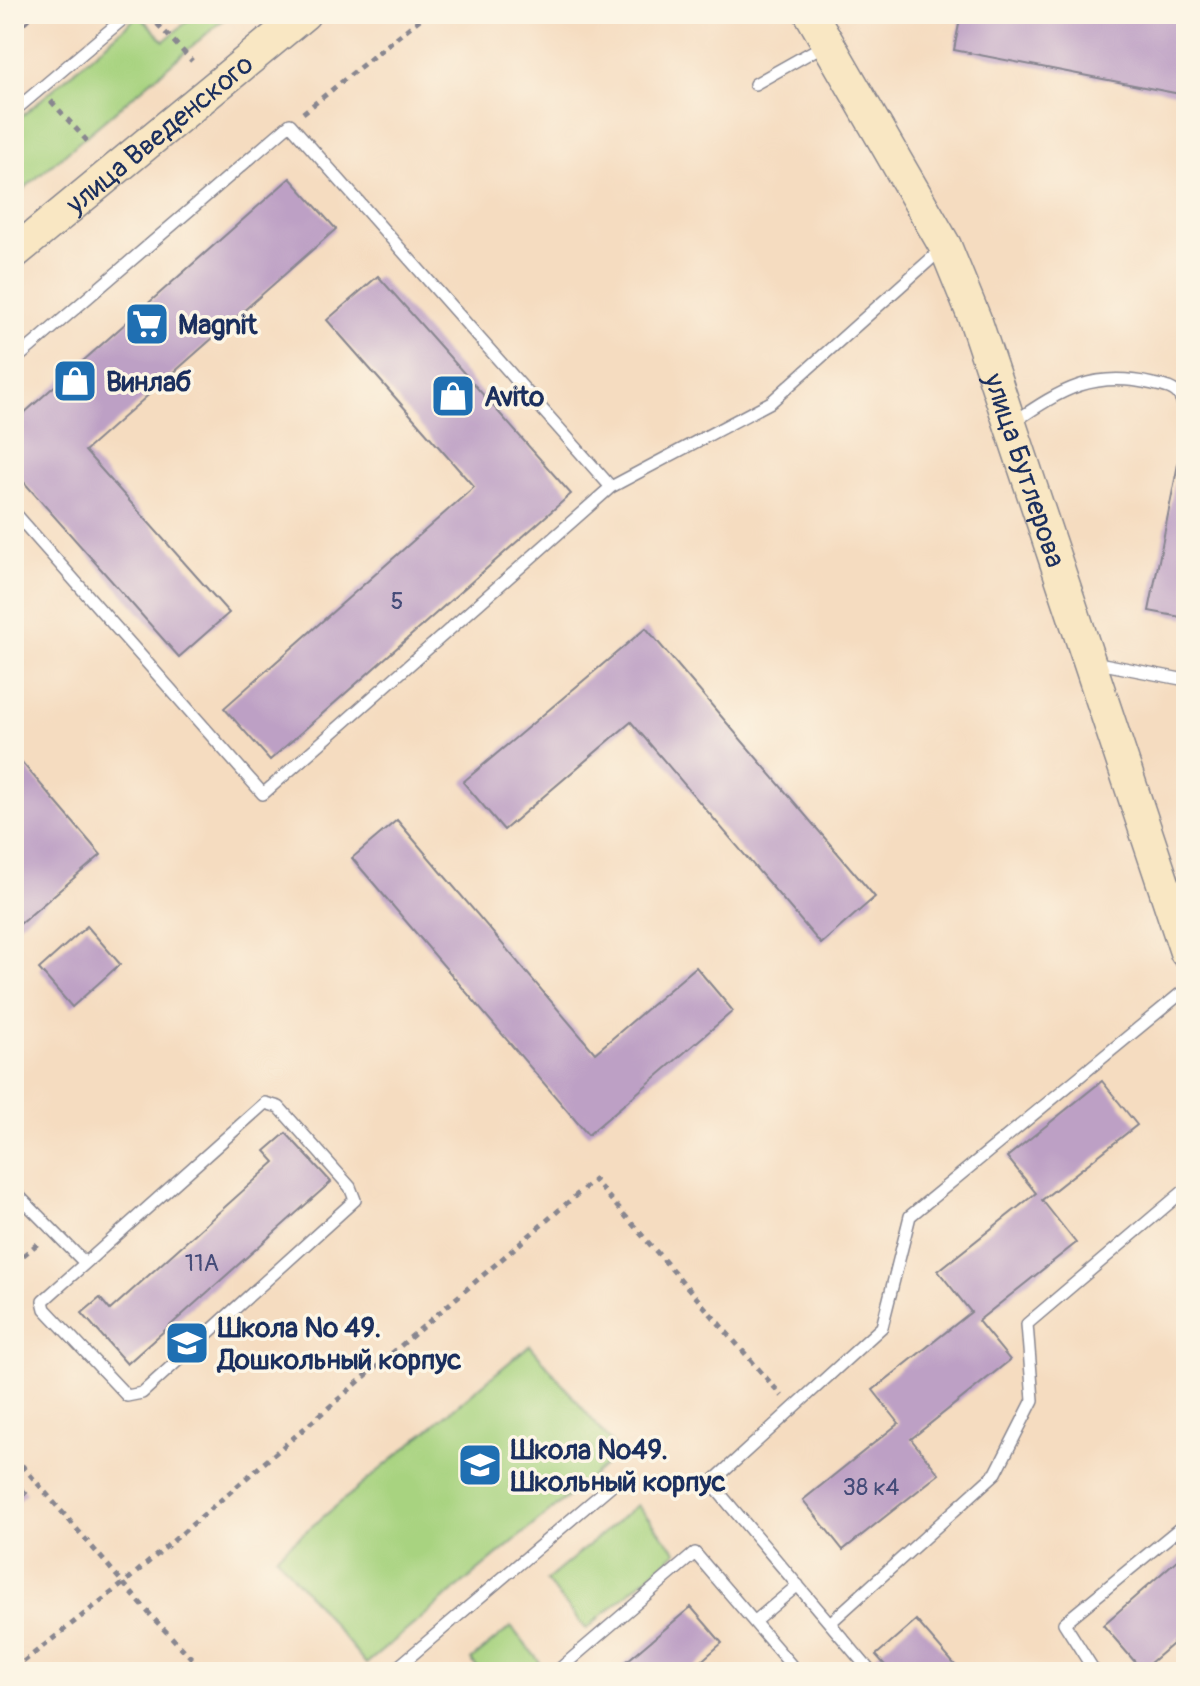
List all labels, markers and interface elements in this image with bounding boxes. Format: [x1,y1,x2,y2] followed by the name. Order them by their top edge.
[59,47,261,223] street label: улица Введенского
[123,300,171,348] supermarket icon: Magnit
[178,308,258,343] place label: Magnit
[51,357,99,405] shop icon: Винлаб
[106,365,191,400] place label: Винлаб
[975,368,1072,572] street label: улица Бутлерова
[429,372,477,420] shop icon: Avito
[484,380,544,415] place label: Avito
[390,587,404,616] house number: 5
[185,1249,219,1278] house number: 11А
[216,1311,461,1378] place label: Школа № 49. Дошкольный корпус
[163,1319,211,1367] school or university icon: Школа № 49. Дошкольный корпус
[510,1433,726,1500] place label: Школа №49. Школьный корпус
[456,1441,504,1489] school or university icon: Школа №49. Школьный корпус
[843,1473,900,1502] house number: 38 к4

